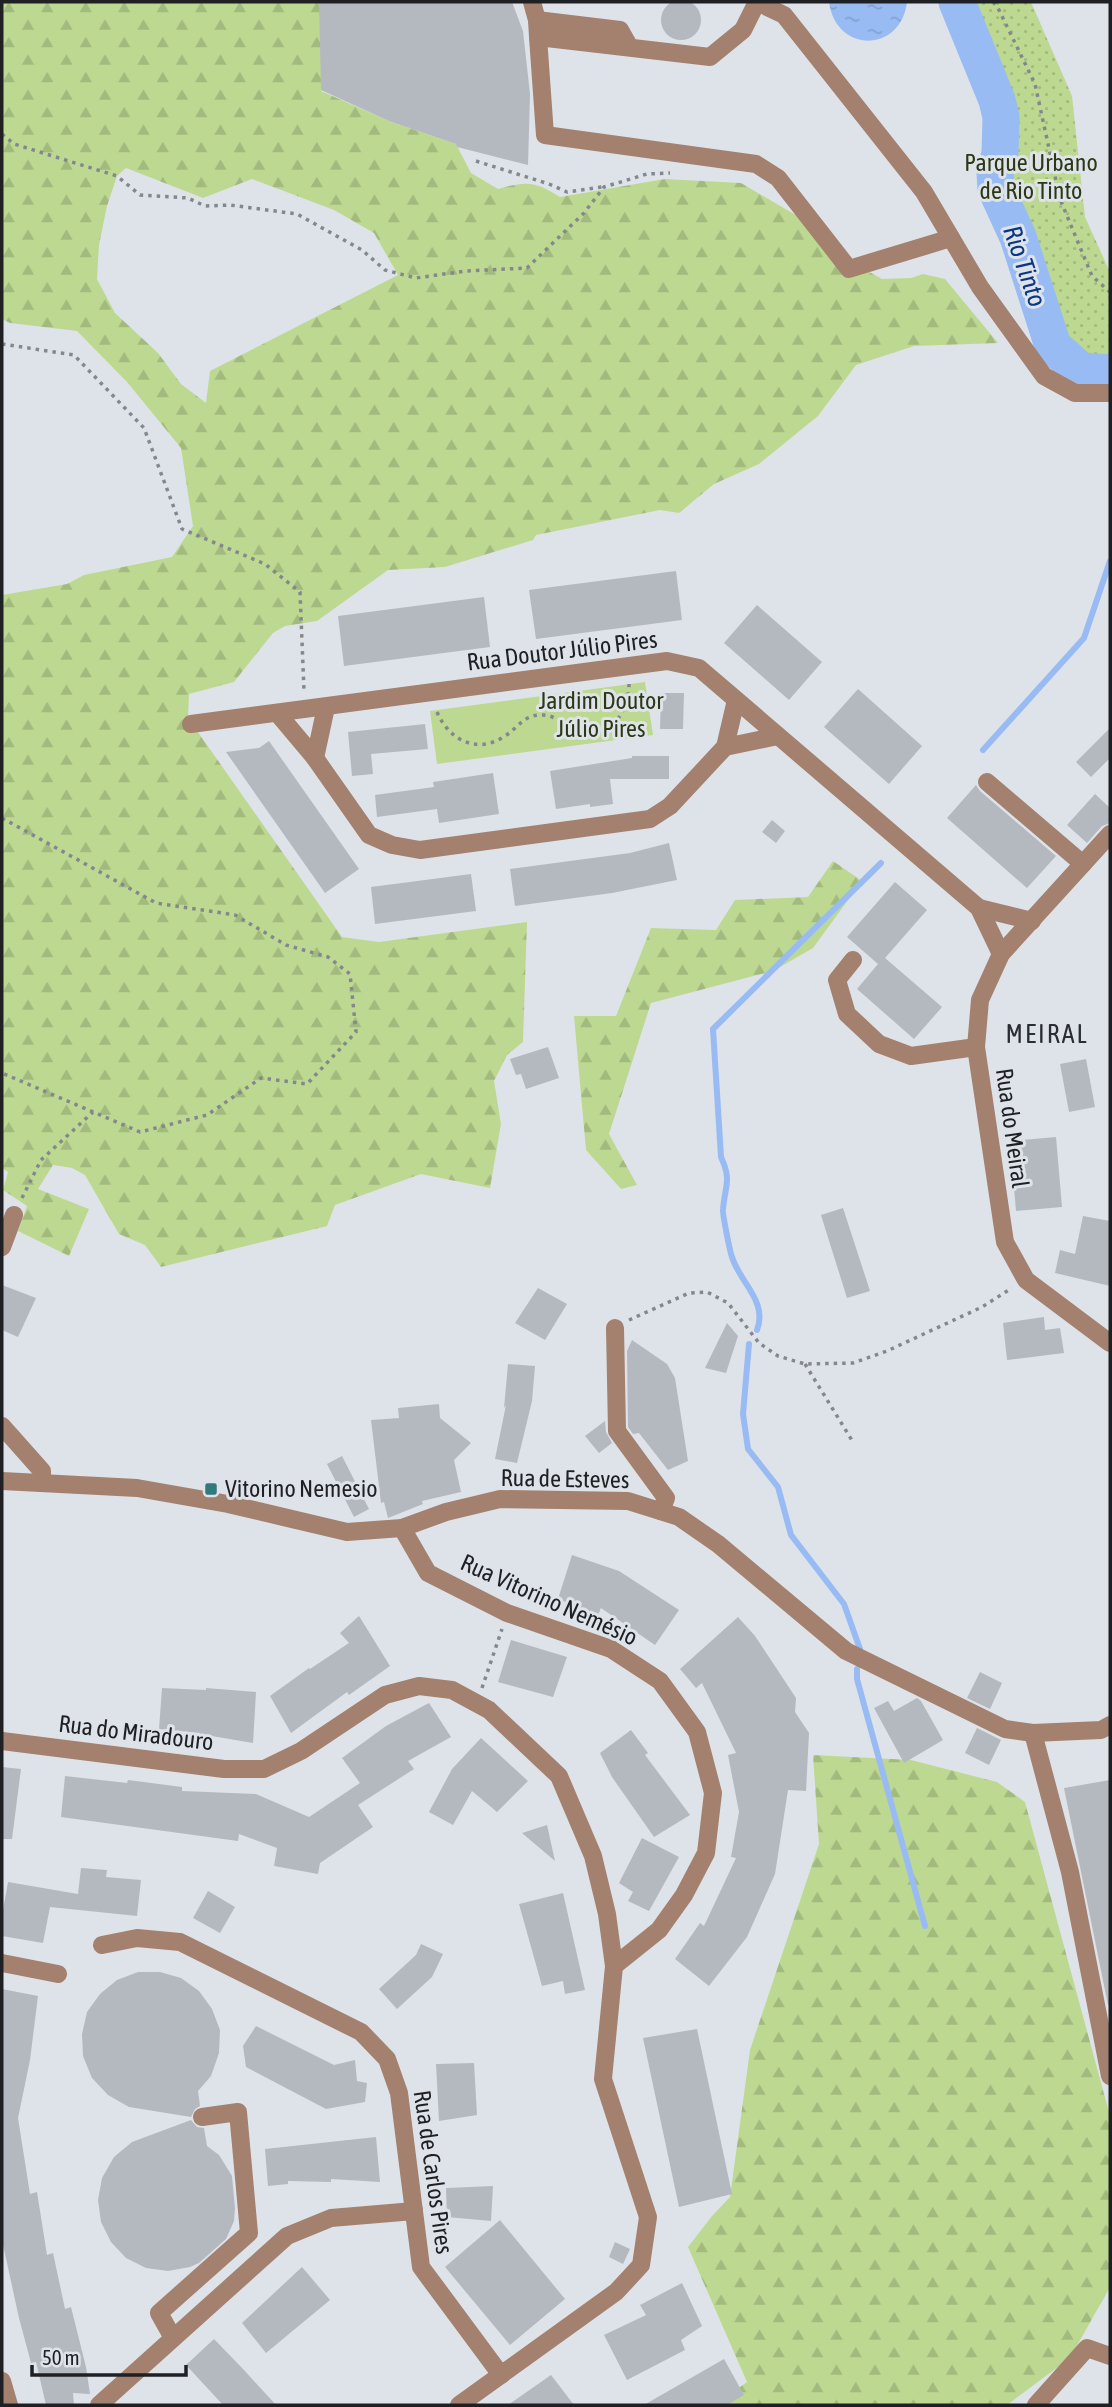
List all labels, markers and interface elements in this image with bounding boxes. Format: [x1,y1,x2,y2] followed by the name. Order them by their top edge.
[964,149,1098,204] park label: Parque Urbano de Rio Tinto
[997,222,1053,310] water label: Rio Tinto
[465,625,659,676] street label: Rua Doutor Júlio Pires
[539,687,664,742] park label: Jardim Doutor Júlio Pires
[1006,1019,1088,1049] district label: MEIRAL
[991,1066,1034,1190] street label: Rua do Meiral
[500,1464,630,1493] street label: Rua de Esteves
[225,1475,378,1502] place label: Vitorino Nemesio
[203,1481,219,1497] marker: Vitorino Nemesio
[457,1548,642,1651] street label: Rua Vitorino Nemésio
[57,1710,215,1755] street label: Rua do Miradouro
[409,2088,458,2256] street label: Rua de Carlos Pires
[32,2334,186,2378] scale bar
[42,2345,80,2369] text: 50 m

